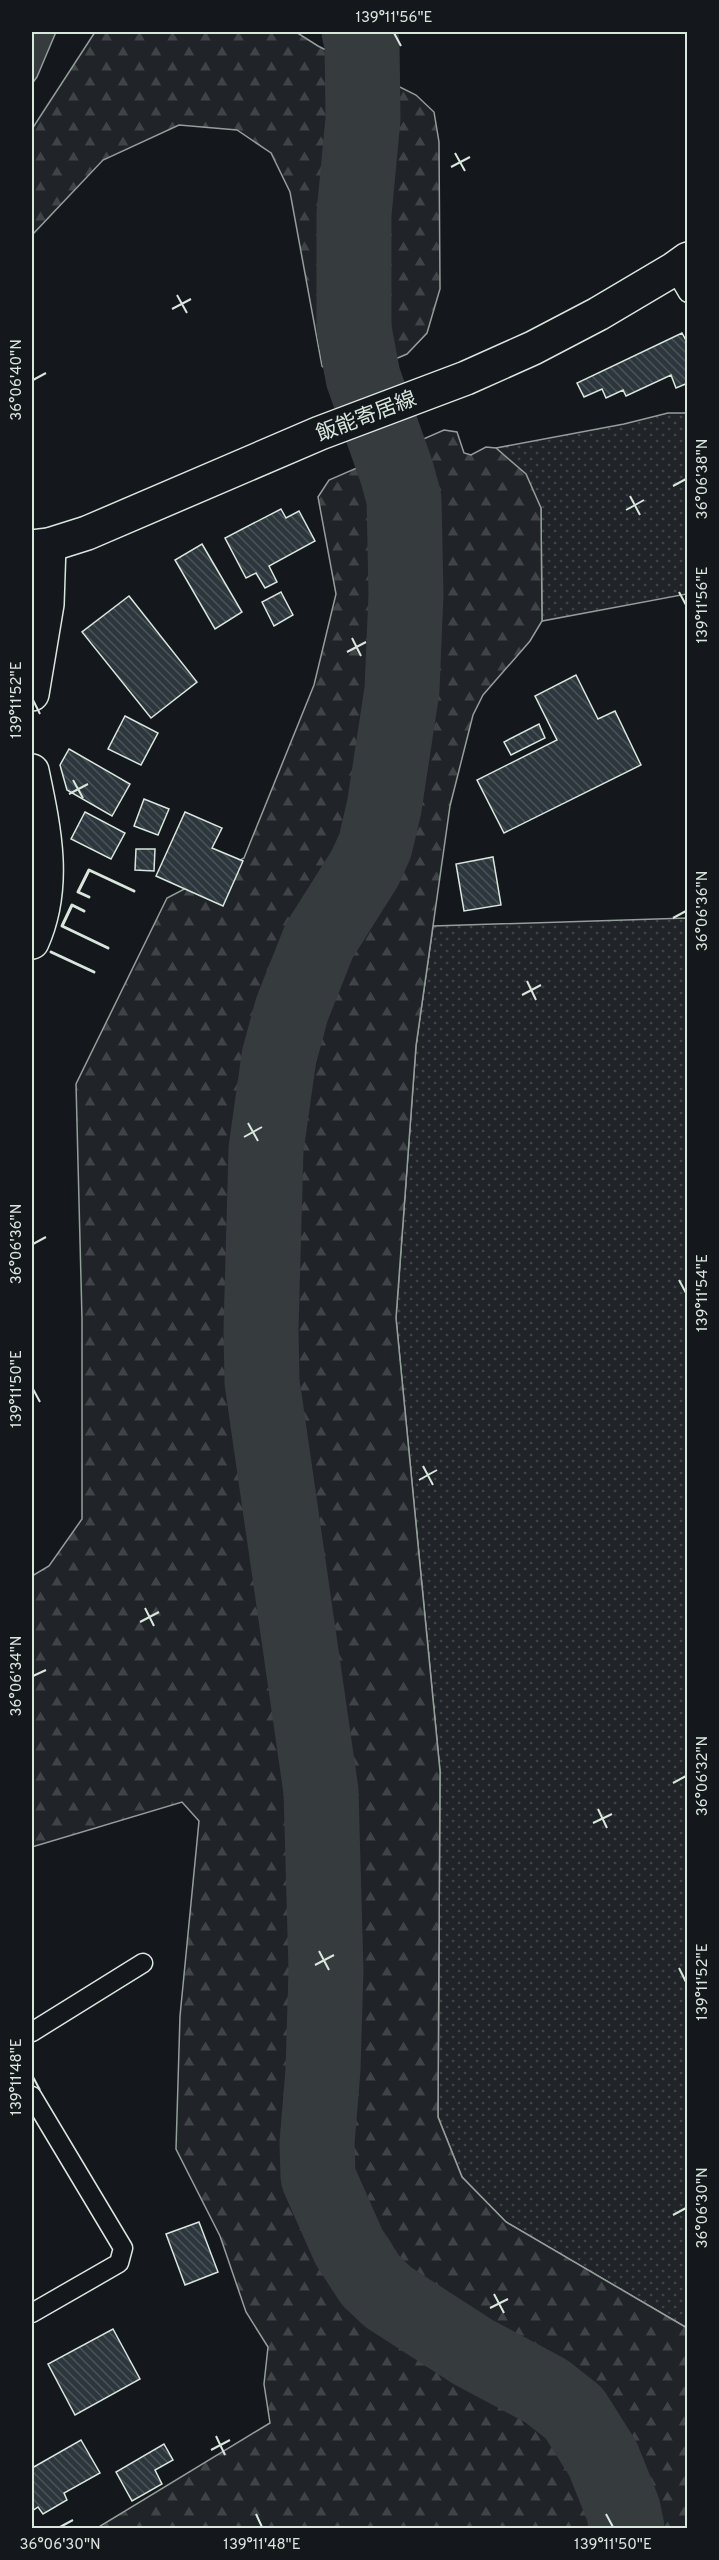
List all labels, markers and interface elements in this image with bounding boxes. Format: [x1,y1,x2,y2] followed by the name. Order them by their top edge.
[355,9,433,28] text: 139°11'56"E
[8,339,27,421] text: 36°06'40"N
[313,386,420,449] street label: 飯能寄居線
[694,439,713,519] text: 36°06'38"N
[694,566,713,644] text: 139°11'56"E
[8,661,27,739] text: 139°11'52"E
[694,871,713,951] text: 36°06'36"N
[8,1204,27,1284] text: 36°06'36"N
[694,1254,713,1332] text: 139°11'54"E
[8,1350,27,1428] text: 139°11'50"E
[8,1636,27,1716] text: 36°06'34"N
[694,1736,713,1816] text: 36°06'32"N
[694,1943,713,2021] text: 139°11'52"E
[8,2038,27,2116] text: 139°11'48"E
[694,2167,713,2249] text: 36°06'30"N
[19,2536,101,2555] text: 36°06'30"N
[223,2536,301,2555] text: 139°11'48"E
[574,2536,652,2555] text: 139°11'50"E

